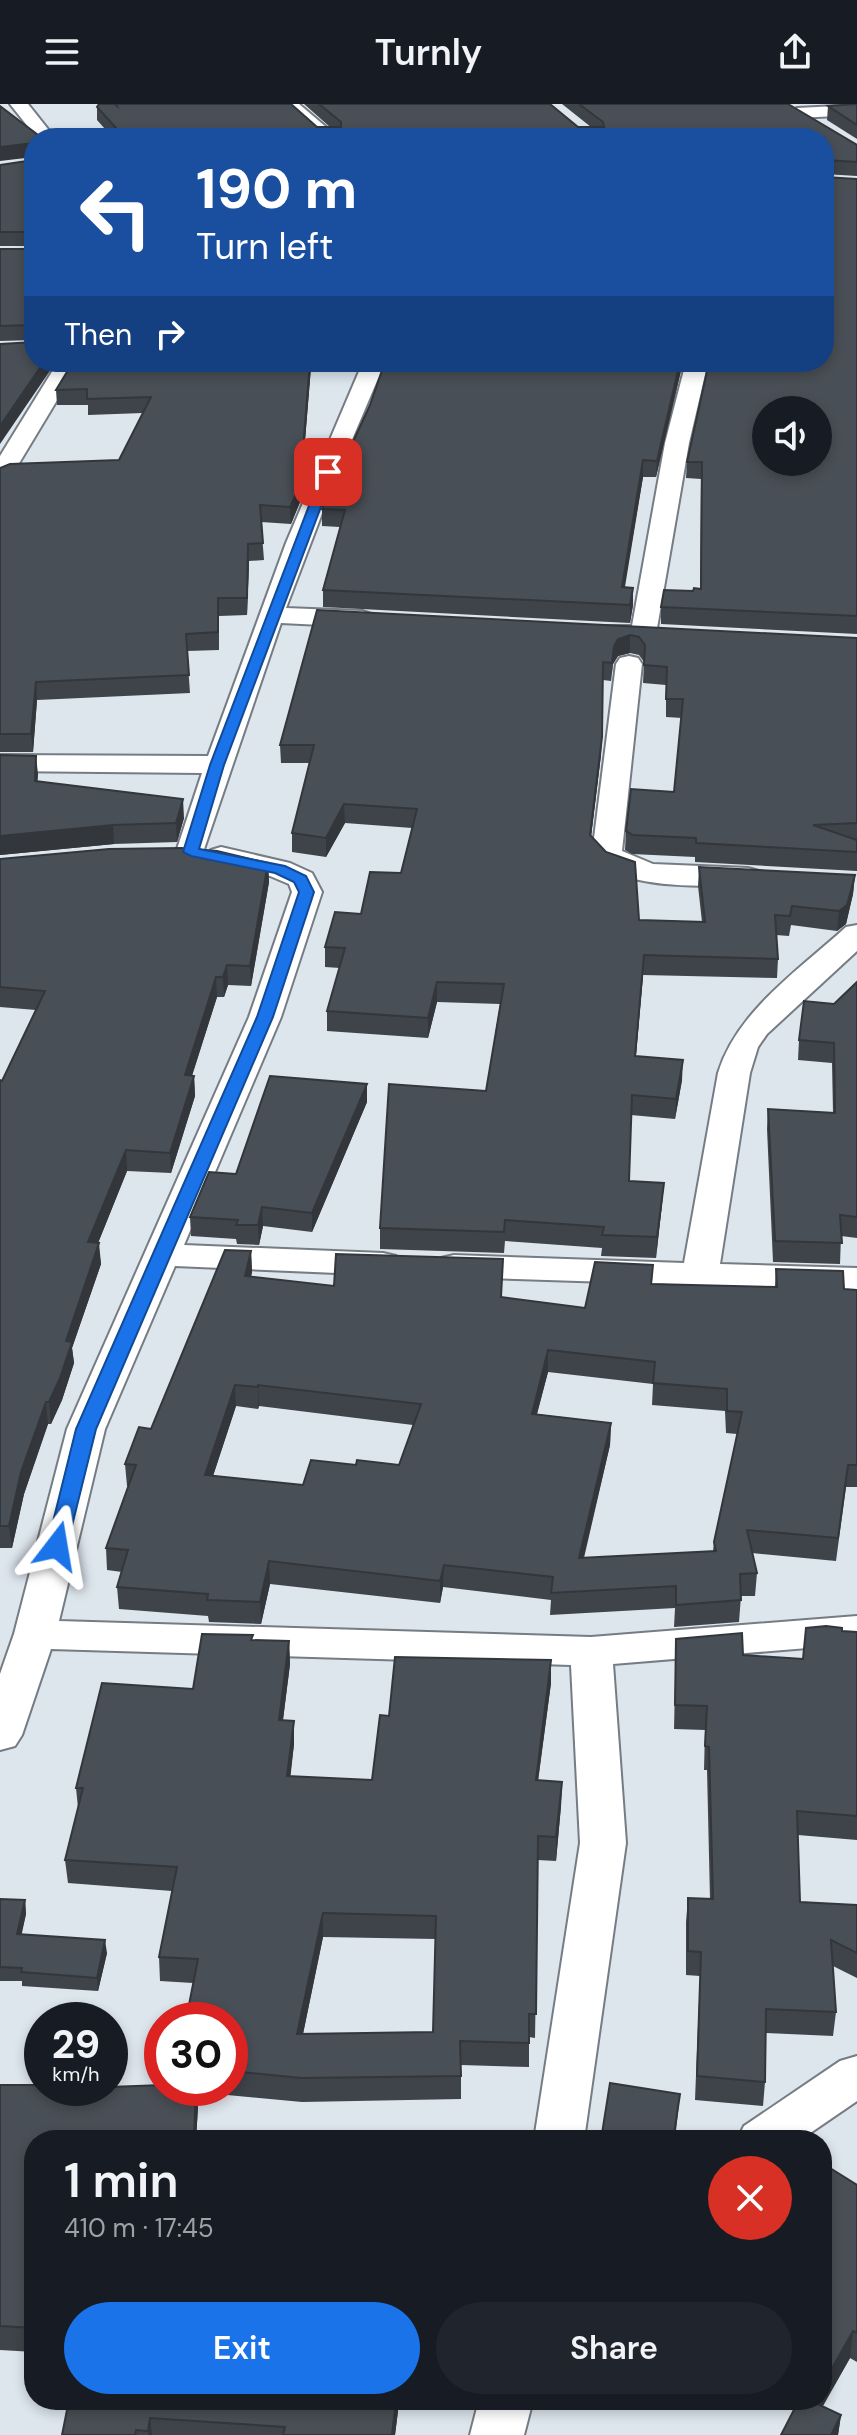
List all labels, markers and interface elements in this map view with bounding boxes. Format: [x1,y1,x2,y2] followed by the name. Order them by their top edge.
[375,29,482,76] text: Turnly
[40,30,84,74] icon: menu
[773,30,817,74] icon: share
[196,152,357,225] text: 190 m
[64,160,168,264] icon: left
[196,223,333,270] text: Turn left
[148,312,192,356] icon: right
[64,315,132,354] text: Then
[752,396,832,476] map controls
[752,396,832,476] button: sound
[294,438,362,506] pin
[306,450,350,494] icon: arrive
[15,1504,99,1588] position arrow
[144,2002,248,2106] speed limit sign: 30
[52,2018,100,2070] text: 29
[52,2061,100,2087] text: km/h
[64,2149,179,2212] text: 1 min
[708,2156,792,2240] button: close
[64,2211,214,2245] text: 410 m · 17:45
[64,2302,420,2394] button: Exit
[436,2302,792,2394] button: Share

